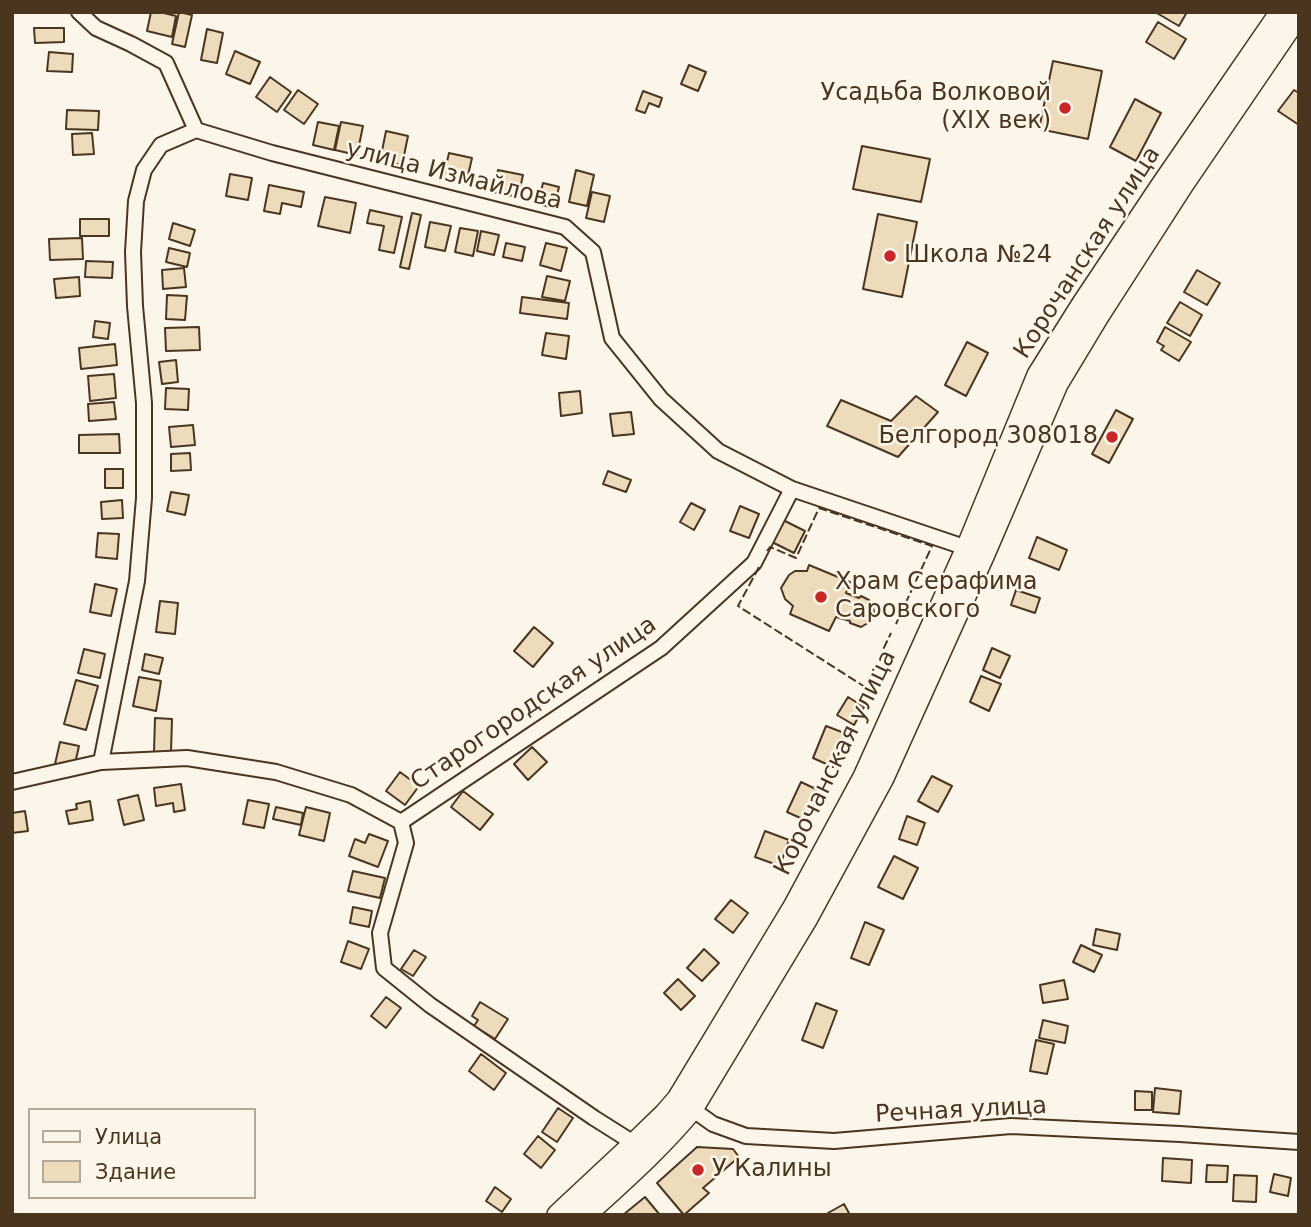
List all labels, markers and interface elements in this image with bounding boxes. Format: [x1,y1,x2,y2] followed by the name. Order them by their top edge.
[821,80,1051,136] place label: Усадьба Волковой (XIX век)
[1057,100,1073,116] marker: Усадьба Волковой (XIX век)
[343,135,565,217] street label: улица Измайлова
[1009,142,1167,364] street label: Корочанская улица
[904,242,1052,270] place label: Школа №24
[882,248,898,264] marker: Школа №24
[878,423,1098,451] place label: Белгород 308018
[1104,429,1120,445] marker: Белгород 308018
[835,569,1038,625] place label: Храм Серафима Саровского
[813,589,829,605] marker: Храм Серафима Саровского
[406,611,662,797] street label: Старогородская улица
[769,646,903,880] street label: Корочанская улица
[874,1092,1048,1130] street label: Речная улица
[28,1108,256,1199] legend
[95,1125,162,1149] text: Улица
[712,1156,832,1184] place label: У Калины
[95,1160,176,1184] text: Здание
[690,1162,706,1178] marker: У Калины

